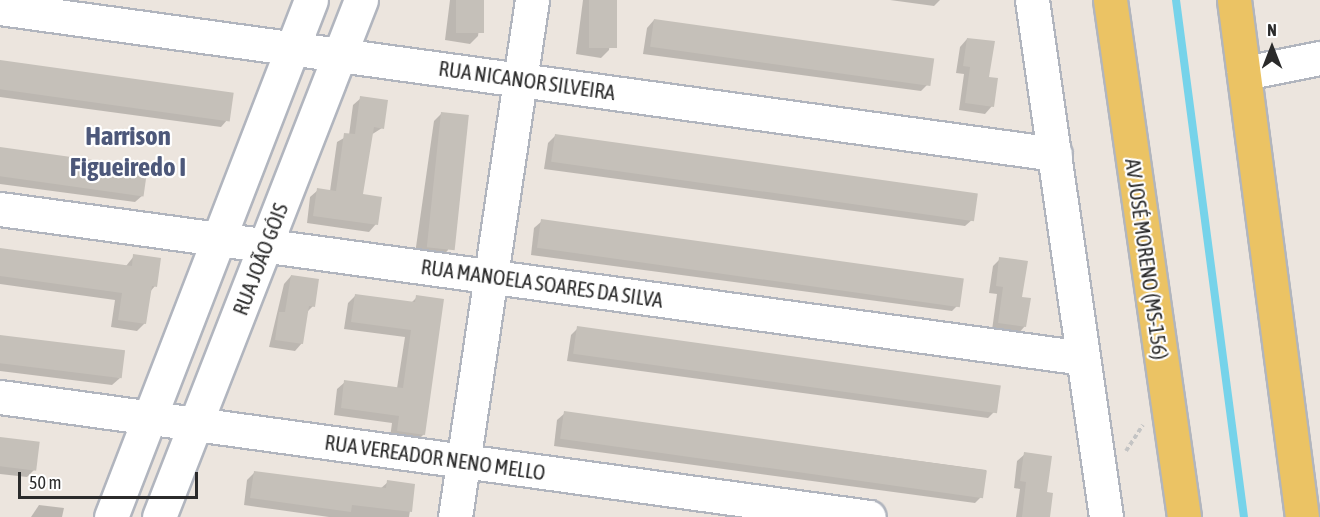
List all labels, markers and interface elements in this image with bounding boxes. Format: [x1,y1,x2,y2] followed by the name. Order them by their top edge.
[1242,18,1302,78] north arrow
[1267,21,1277,39] text: N
[437,55,617,105] street label: RUA NICANOR SILVEIRA
[70,119,186,182] district label: Harrison Figueiredo I
[1120,157,1174,361] street label: AV JOSÉ MORENO (MS-156)
[227,199,293,319] street label: RUA JOÃO GÓIS
[419,254,665,312] street label: RUA MANOELA SOARES DA SILVA
[323,429,547,485] street label: RUA VEREADOR NENO MELLO
[21,460,201,498] scale bar
[29,472,61,493] text: 50 m

